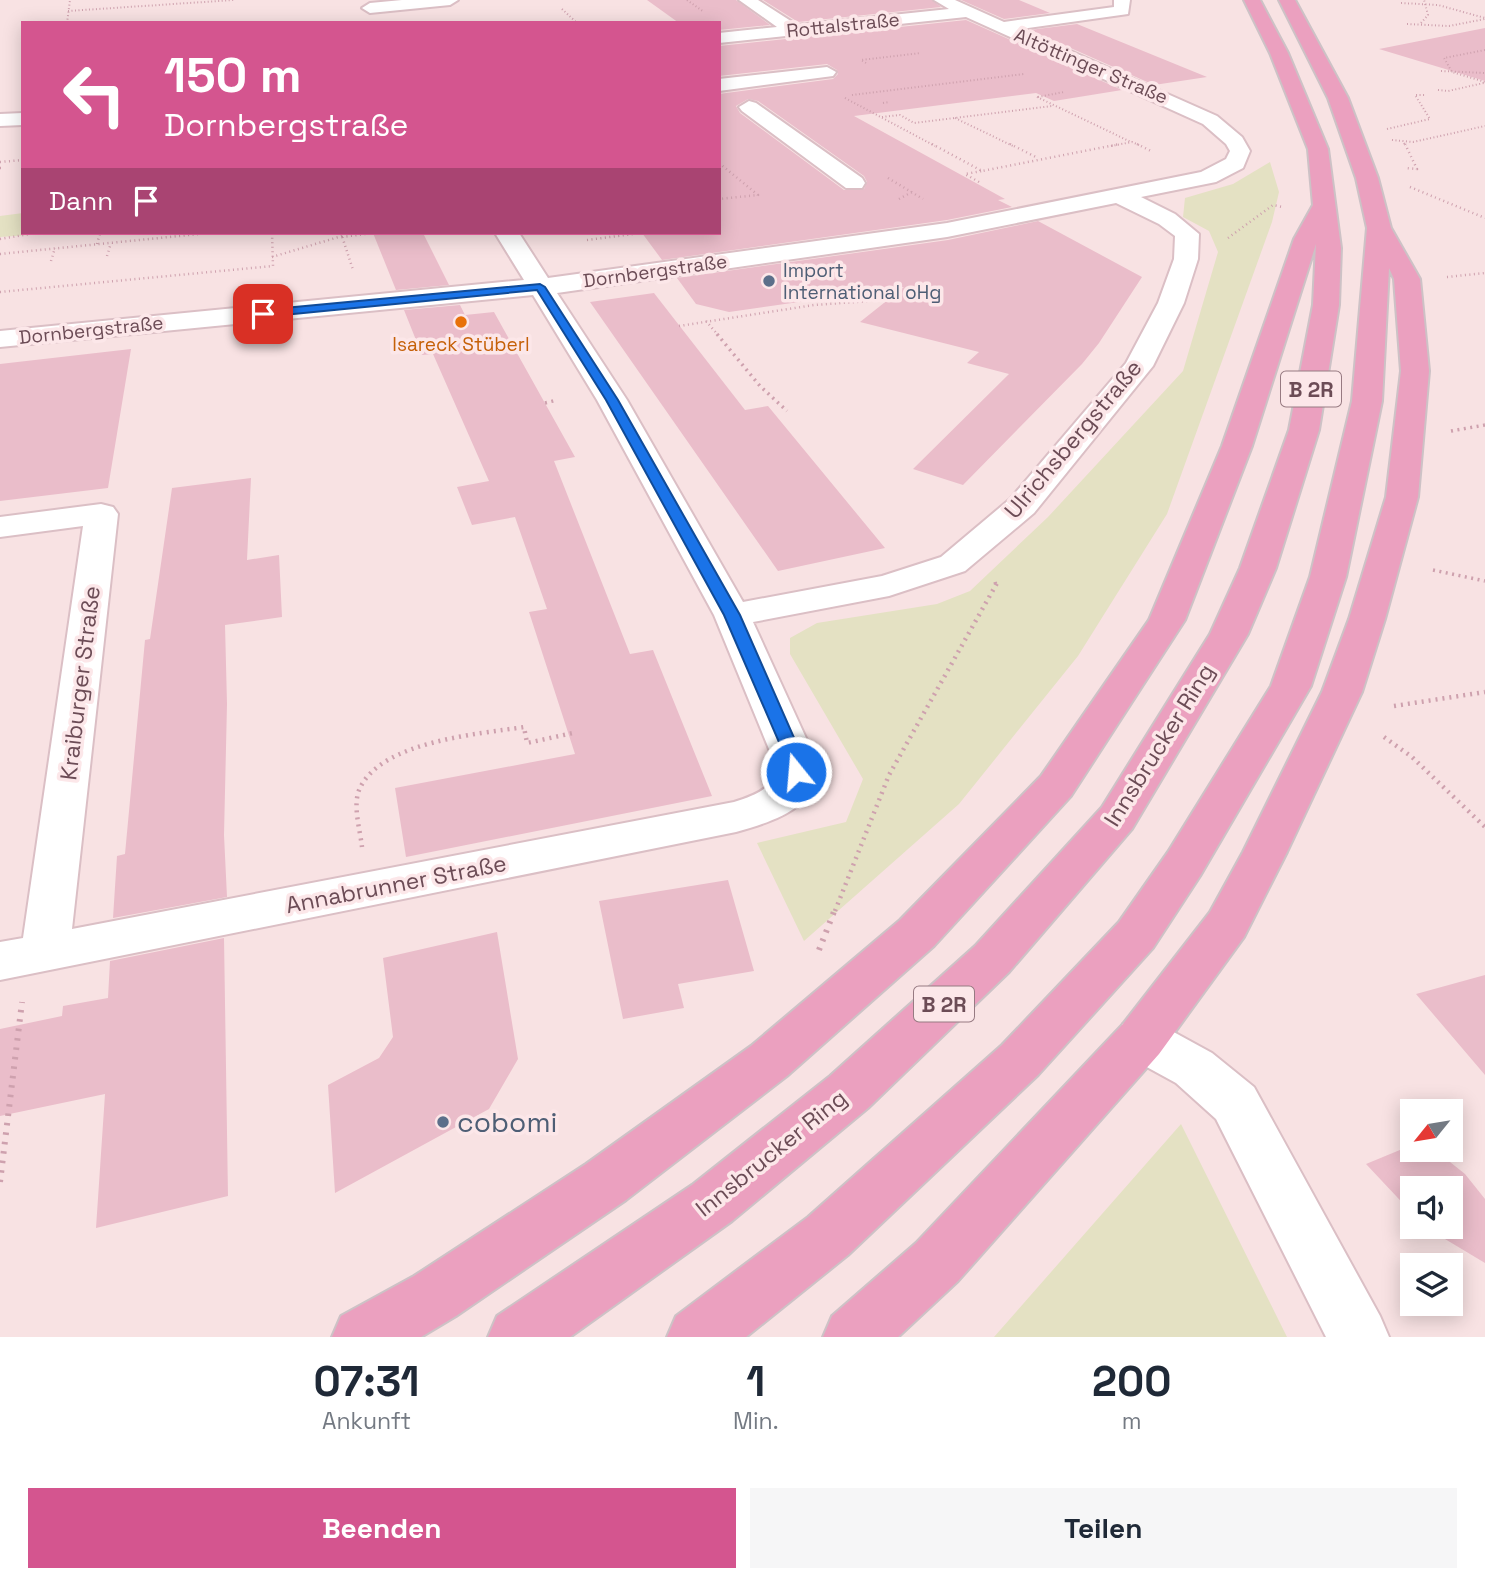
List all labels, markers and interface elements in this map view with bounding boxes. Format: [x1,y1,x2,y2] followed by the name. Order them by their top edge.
[785,7,901,43] street label: Rottalstraße
[1010,22,1172,110] street label: Altöttinger Straße
[164,44,302,106] text: 150 m
[49,49,140,140] icon: left
[164,105,408,145] text: Dornbergstraße
[127,182,165,220] icon: arrive
[49,184,113,218] text: Dann
[581,249,729,293] street label: Dornbergstraße
[783,258,941,305] place label: Import International oHg
[761,273,777,289] marker: Import International oHg
[233,284,293,344] pin
[244,295,282,333] icon: arrive
[18,310,164,350] street label: Dornbergstraße
[453,314,469,330] marker: Isareck Stüberl
[392,332,530,357] place label: Isareck Stüberl
[998,353,1148,525] street label: Ulrichsbergstraße
[1281,372,1341,406] road number: B 2R
[53,584,107,782] street label: Kraiburger Straße
[1097,658,1221,832] street label: Innsbrucker Ring
[759,735,833,809] position arrow
[283,848,509,920] street label: Annabrunner Straße
[914,986,974,1021] road number: B 2R
[689,1083,853,1223] street label: Innsbrucker Ring
[1400,1099,1463,1162] north arrow
[1400,1099,1463,1316] map controls
[457,1104,557,1140] place label: cobomi
[435,1114,451,1130] marker: cobomi
[1400,1176,1463,1239] button: sound
[1400,1253,1463,1316] button: layers
[314,1355,419,1408] text: 07:31
[746,1355,765,1408] text: 1
[1092,1355,1171,1408] text: 200
[322,1406,411,1436] text: Ankunft
[733,1406,778,1436] text: Min.
[1122,1406,1142,1436] text: m
[28,1488,736,1568] button: Beenden
[750,1488,1457,1568] button: Teilen

